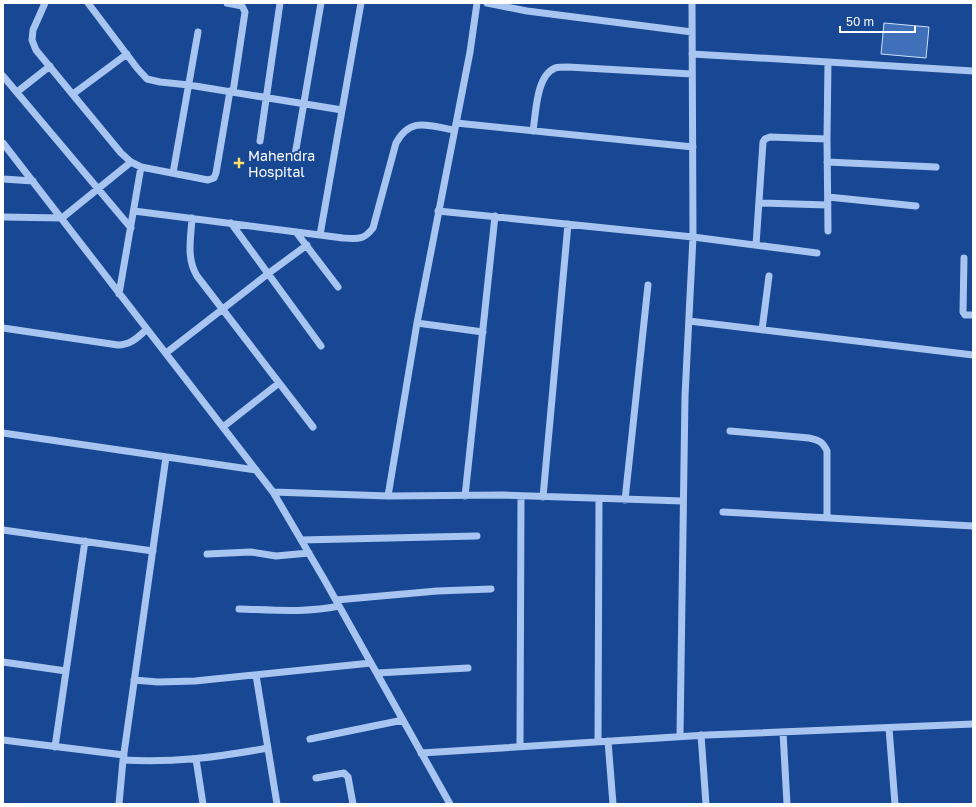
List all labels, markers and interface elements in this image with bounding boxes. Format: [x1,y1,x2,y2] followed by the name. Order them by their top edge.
[840,8,915,34] scale bar
[846,14,874,29] text: 50 m
[248,147,315,180] place label: Mahendra Hospital
[233,157,245,169] marker: Mahendra Hospital

